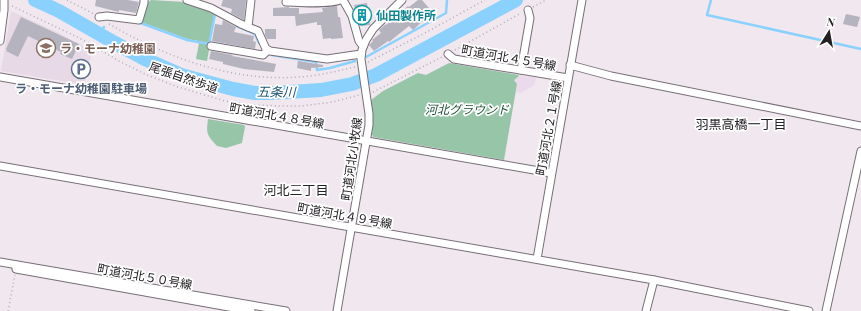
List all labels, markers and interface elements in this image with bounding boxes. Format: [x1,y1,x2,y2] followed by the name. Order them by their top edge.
[351,4,373,26] building icon: 仙田製作所
[376,7,436,23] place label: 仙田製作所
[809,12,849,52] north arrow
[826,14,836,30] text: N
[35,37,57,59] school or university icon: ラ・モーナ幼稚園
[60,40,156,56] place label: ラ・モーナ幼稚園
[460,41,558,73] street label: 町道河北４５号線
[70,58,92,80] parking icon: ラ・モーナ幼稚園駐車場
[147,58,221,96] street label: 尾張自然歩道
[532,79,564,177] street label: 町道河北２１号線
[15,80,147,96] place label: ラ・モーナ幼稚園駐車場
[256,82,298,100] water label: 五条川
[228,99,326,131] street label: 町道河北４８号線
[425,101,510,117] park label: 河北グラウンド
[695,115,787,132] district label: 羽黒高橋一丁目
[337,116,365,202] street label: 町道河北小牧線
[263,181,329,198] district label: 河北三丁目
[296,199,394,231] street label: 町道河北４９号線
[96,260,194,292] street label: 町道河北５０号線

